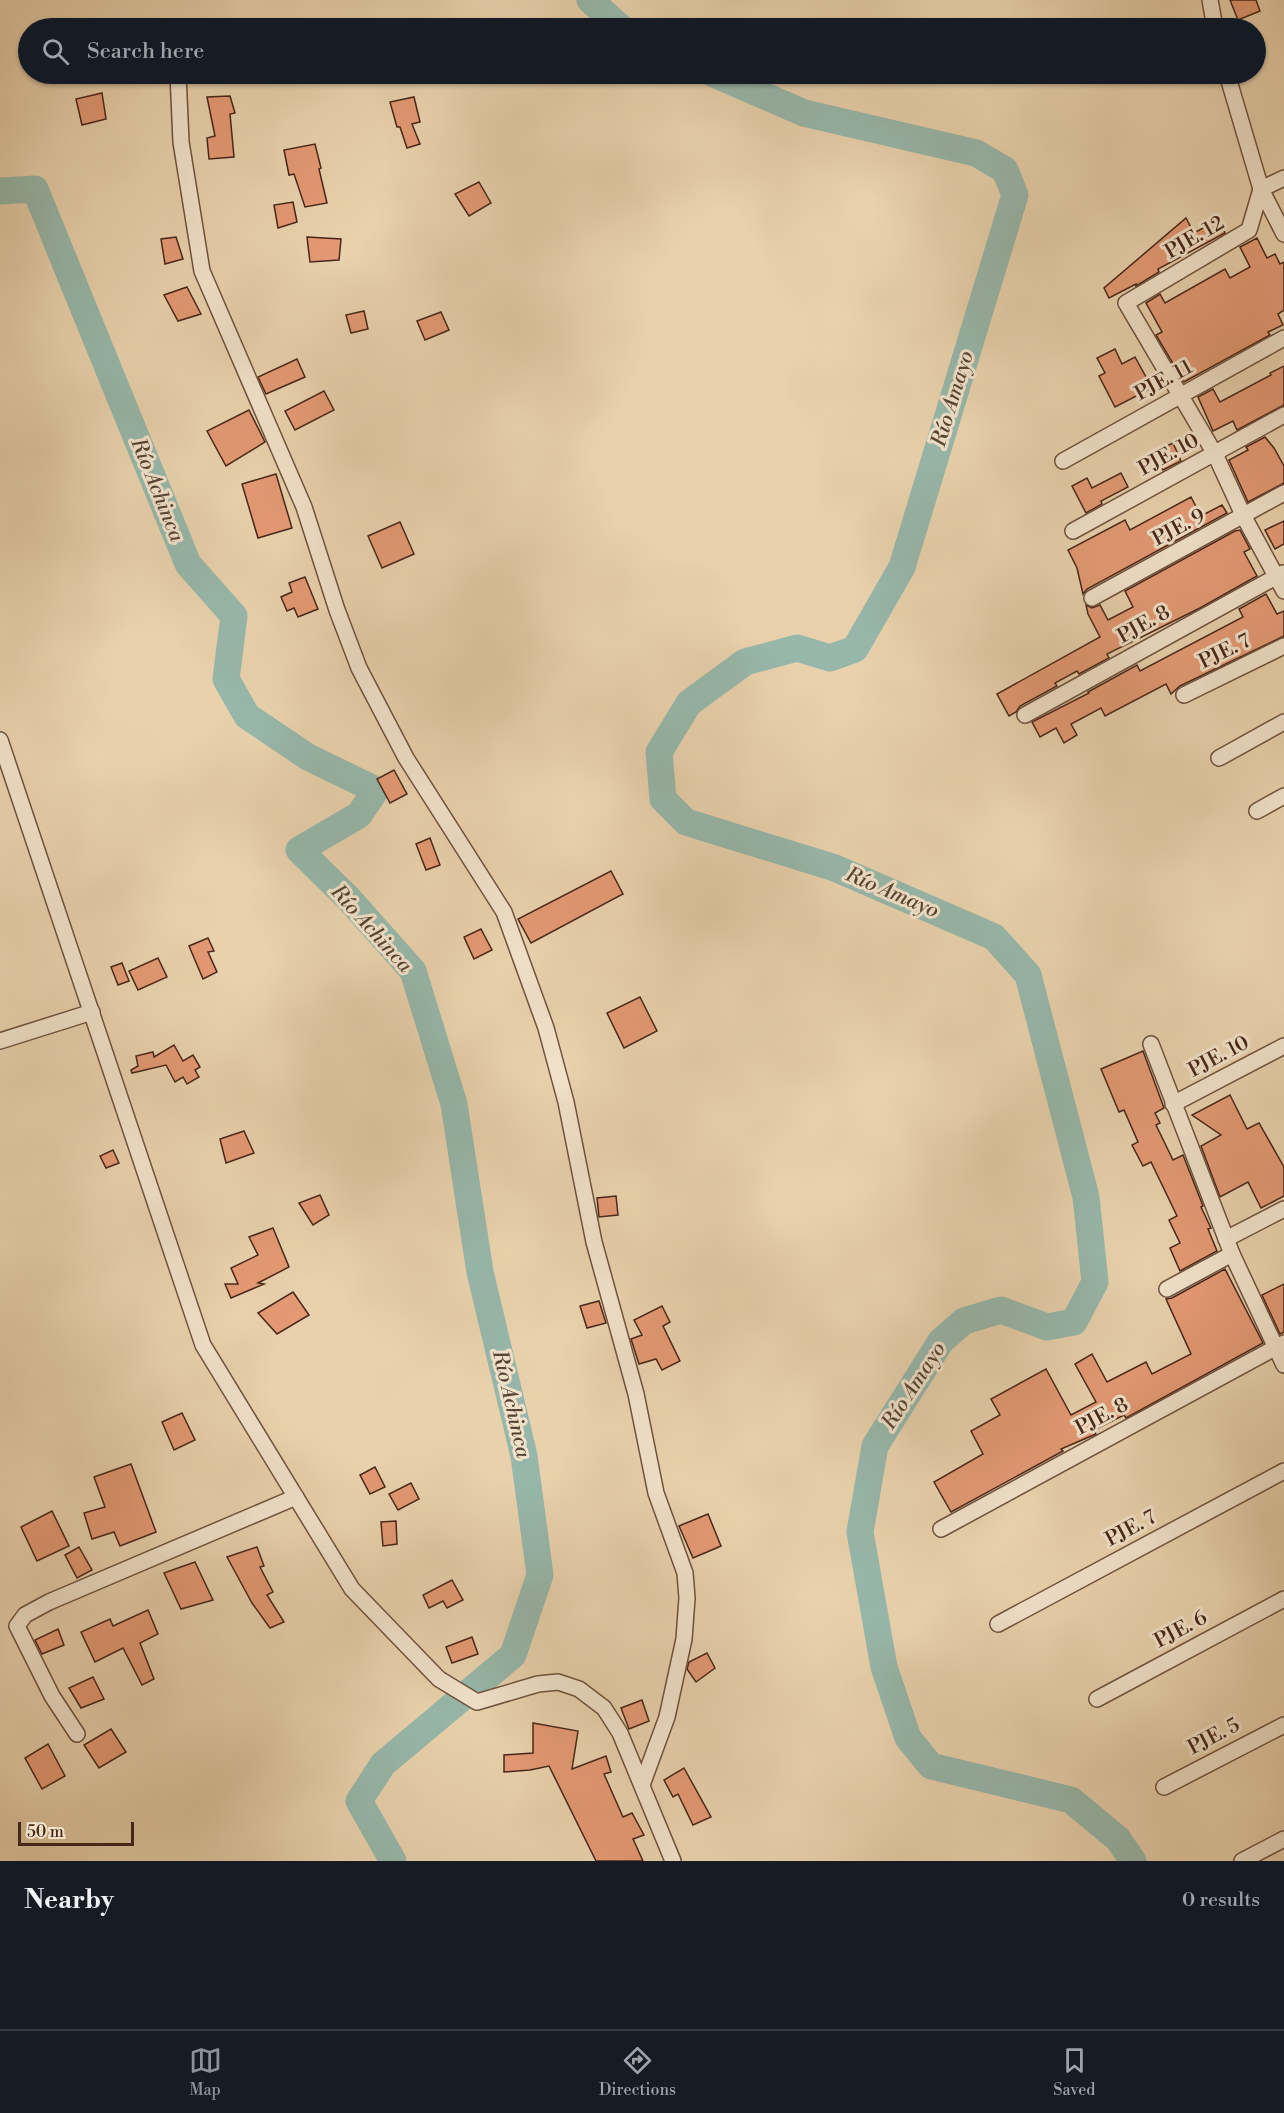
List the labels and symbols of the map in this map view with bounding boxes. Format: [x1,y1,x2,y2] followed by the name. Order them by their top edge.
[1161,211,1229,265] street label: PJE. 12
[926,348,980,451] water label: Río Amayo
[1131,355,1198,407] street label: PJE. 11
[1134,428,1204,482] street label: PJE. 10
[124,433,190,546] water label: Río Achinca
[1148,504,1210,552] street label: PJE. 9
[1113,600,1175,650] street label: PJE. 8
[1195,629,1255,675] street label: PJE. 7
[841,861,943,924] water label: Río Amayo
[324,879,418,979] water label: Río Achinca
[1184,1031,1254,1083] street label: PJE. 10
[876,1338,952,1435] water label: Río Amayo
[486,1347,536,1461] water label: Río Achinca
[1071,1393,1133,1441] street label: PJE. 8
[1101,1505,1161,1553] street label: PJE. 7
[1150,1606,1212,1654] street label: PJE. 6
[1184,1713,1244,1761] street label: PJE. 5
[18,1819,134,1846] scale bar

